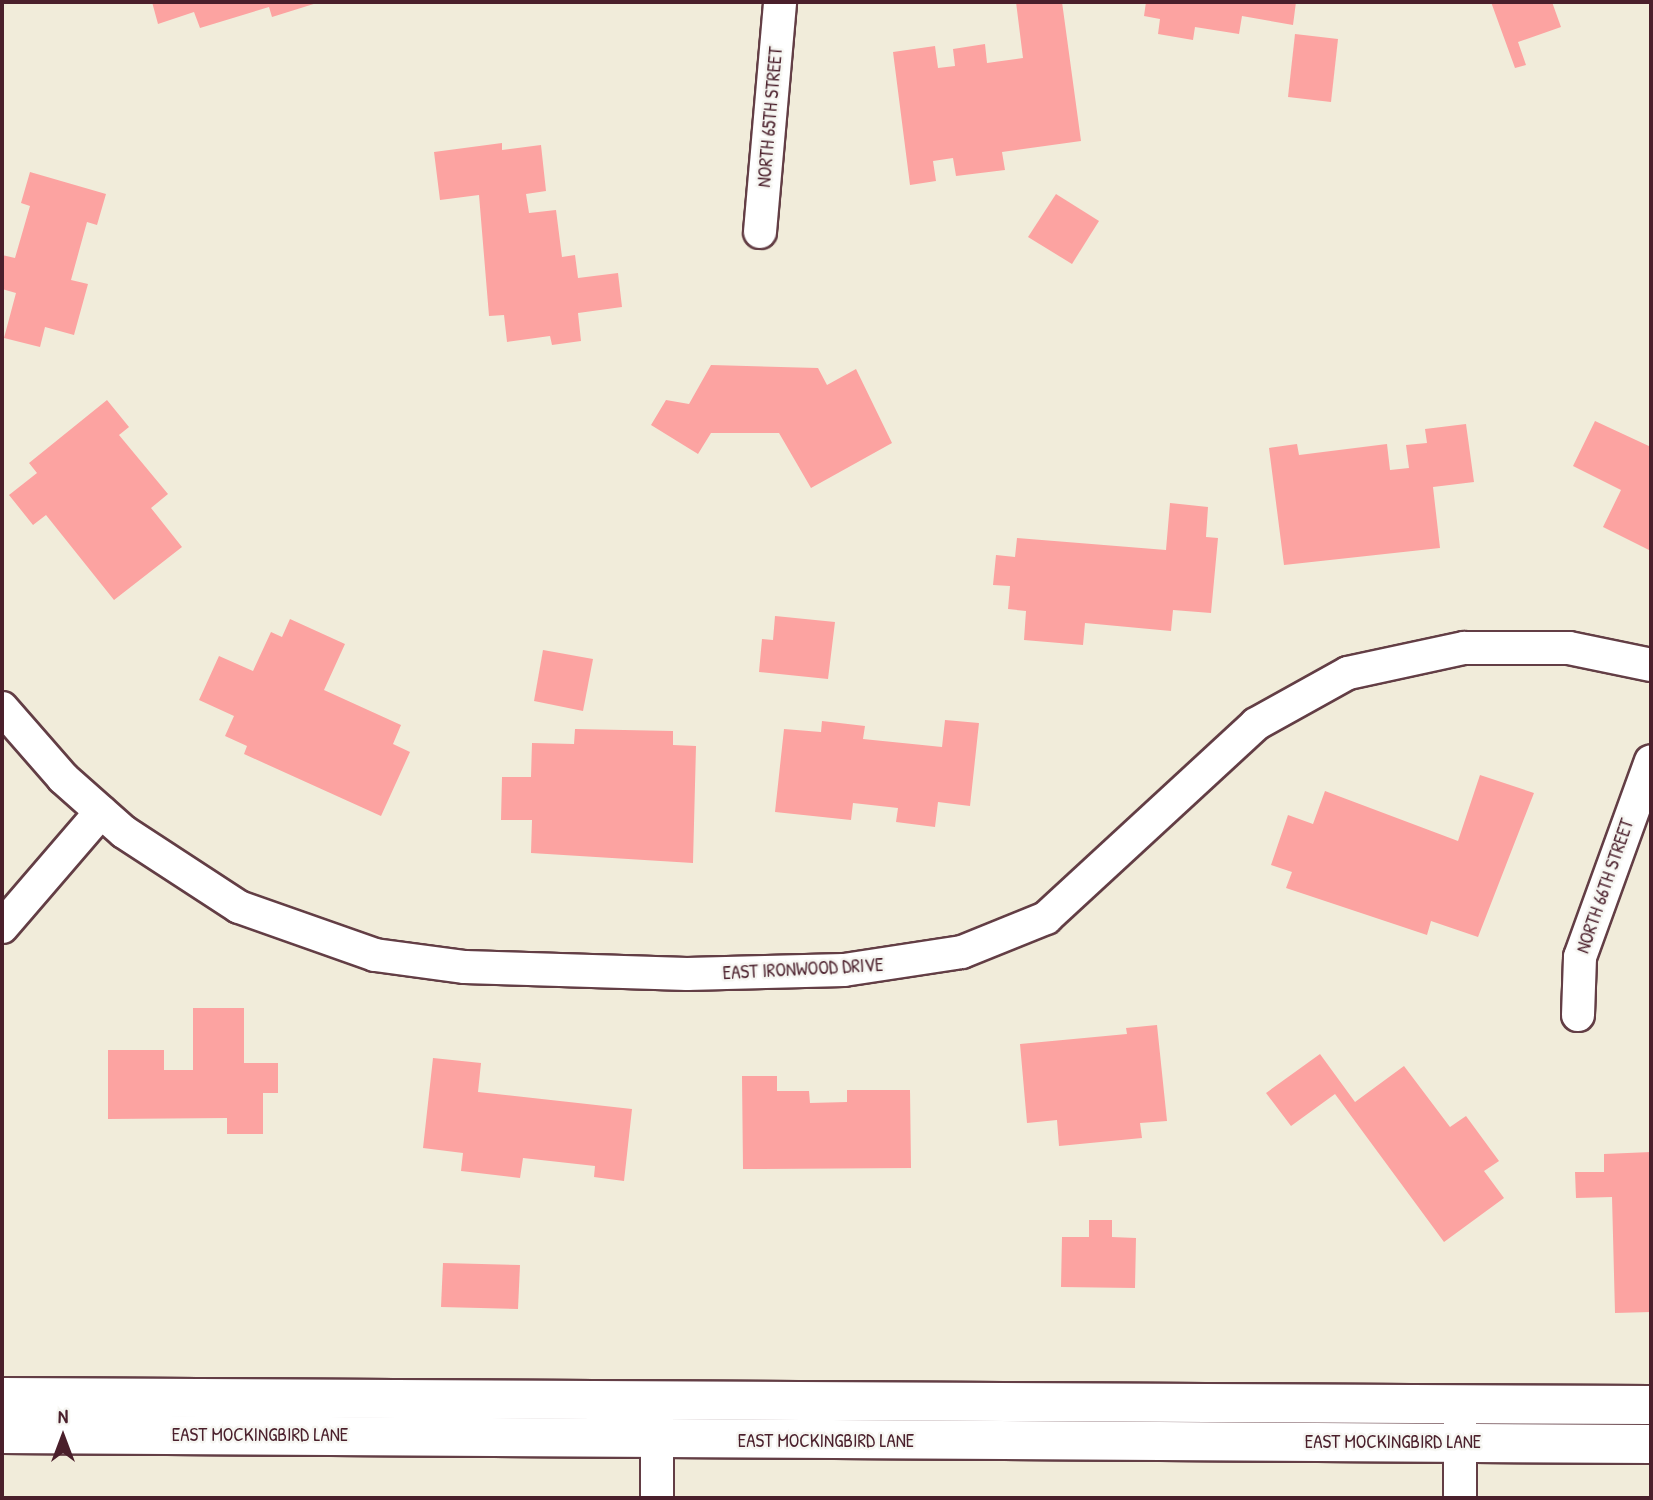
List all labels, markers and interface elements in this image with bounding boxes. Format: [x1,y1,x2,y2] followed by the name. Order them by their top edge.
[752,46,788,188] street label: NORTH 65TH STREET
[1571,816,1639,956] street label: NORTH 66TH STREET
[722,953,884,985] street label: EAST IRONWOOD DRIVE
[28,1402,98,1472] north arrow
[58,1403,68,1429] text: N
[172,1424,348,1446] street label: EAST MOCKINGBIRD LANE
[738,1430,914,1452] street label: EAST MOCKINGBIRD LANE
[1305,1431,1481,1453] street label: EAST MOCKINGBIRD LANE

